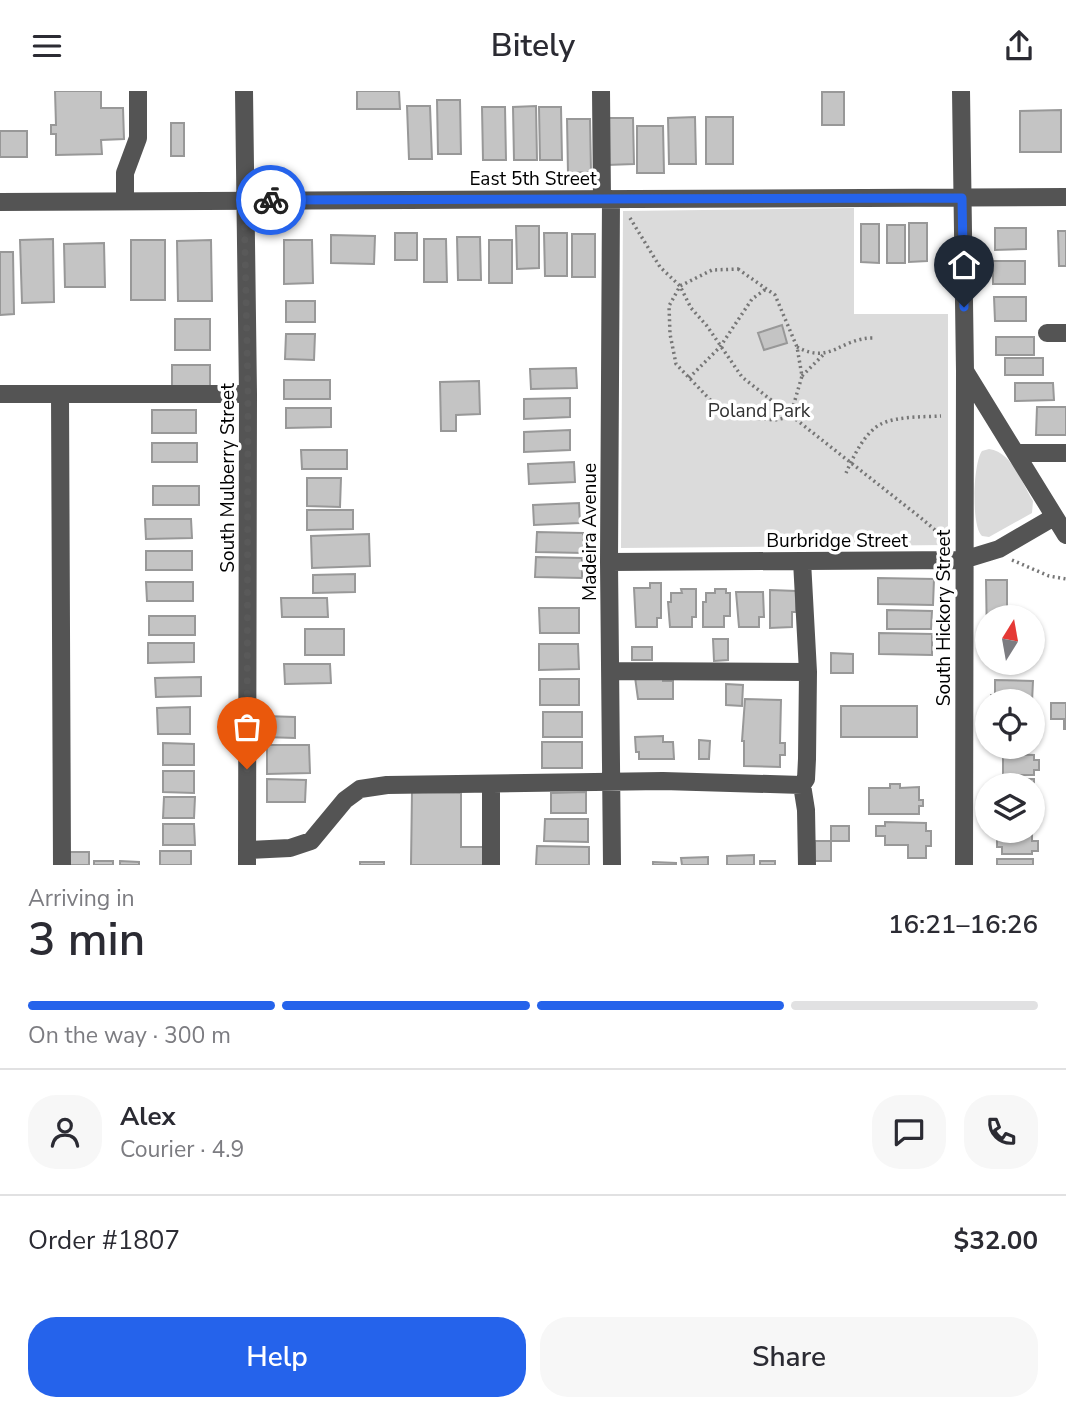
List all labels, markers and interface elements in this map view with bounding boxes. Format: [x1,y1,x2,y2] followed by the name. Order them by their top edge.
[491,24,575,67] text: Bitely
[28,27,66,65] icon: menu
[1000,27,1038,65] icon: share
[236,165,306,235] courier
[469,166,597,192] street label: East 5th Street
[252,181,290,219] icon: bike
[934,235,994,307] pin
[945,246,983,284] icon: home
[215,383,241,573] street label: South Mulberry Street
[708,398,811,424] park label: Poland Park
[577,463,603,601] street label: Madeira Avenue
[766,528,908,554] street label: Burbridge Street
[931,529,957,706] street label: South Hickory Street
[975,605,1045,675] north arrow
[975,605,1045,843] map controls
[975,689,1045,759] button: locate
[217,697,277,769] pin
[228,708,266,746] icon: bag
[975,773,1045,843] button: layers
[28,883,135,914] text: Arriving in
[888,907,1038,942] text: 16:21–16:26
[28,908,145,971] text: 3 min
[28,1020,231,1051] text: On the way · 300 m
[28,1095,102,1169] button: person
[872,1095,946,1169] button: chat
[964,1095,1038,1169] button: phone
[120,1099,176,1134] text: Alex
[120,1134,244,1165] text: Courier · 4.9
[28,1223,180,1258] text: Order #1807
[954,1223,1038,1258] text: $32.00
[28,1317,526,1397] button: Help
[540,1317,1038,1397] button: Share

